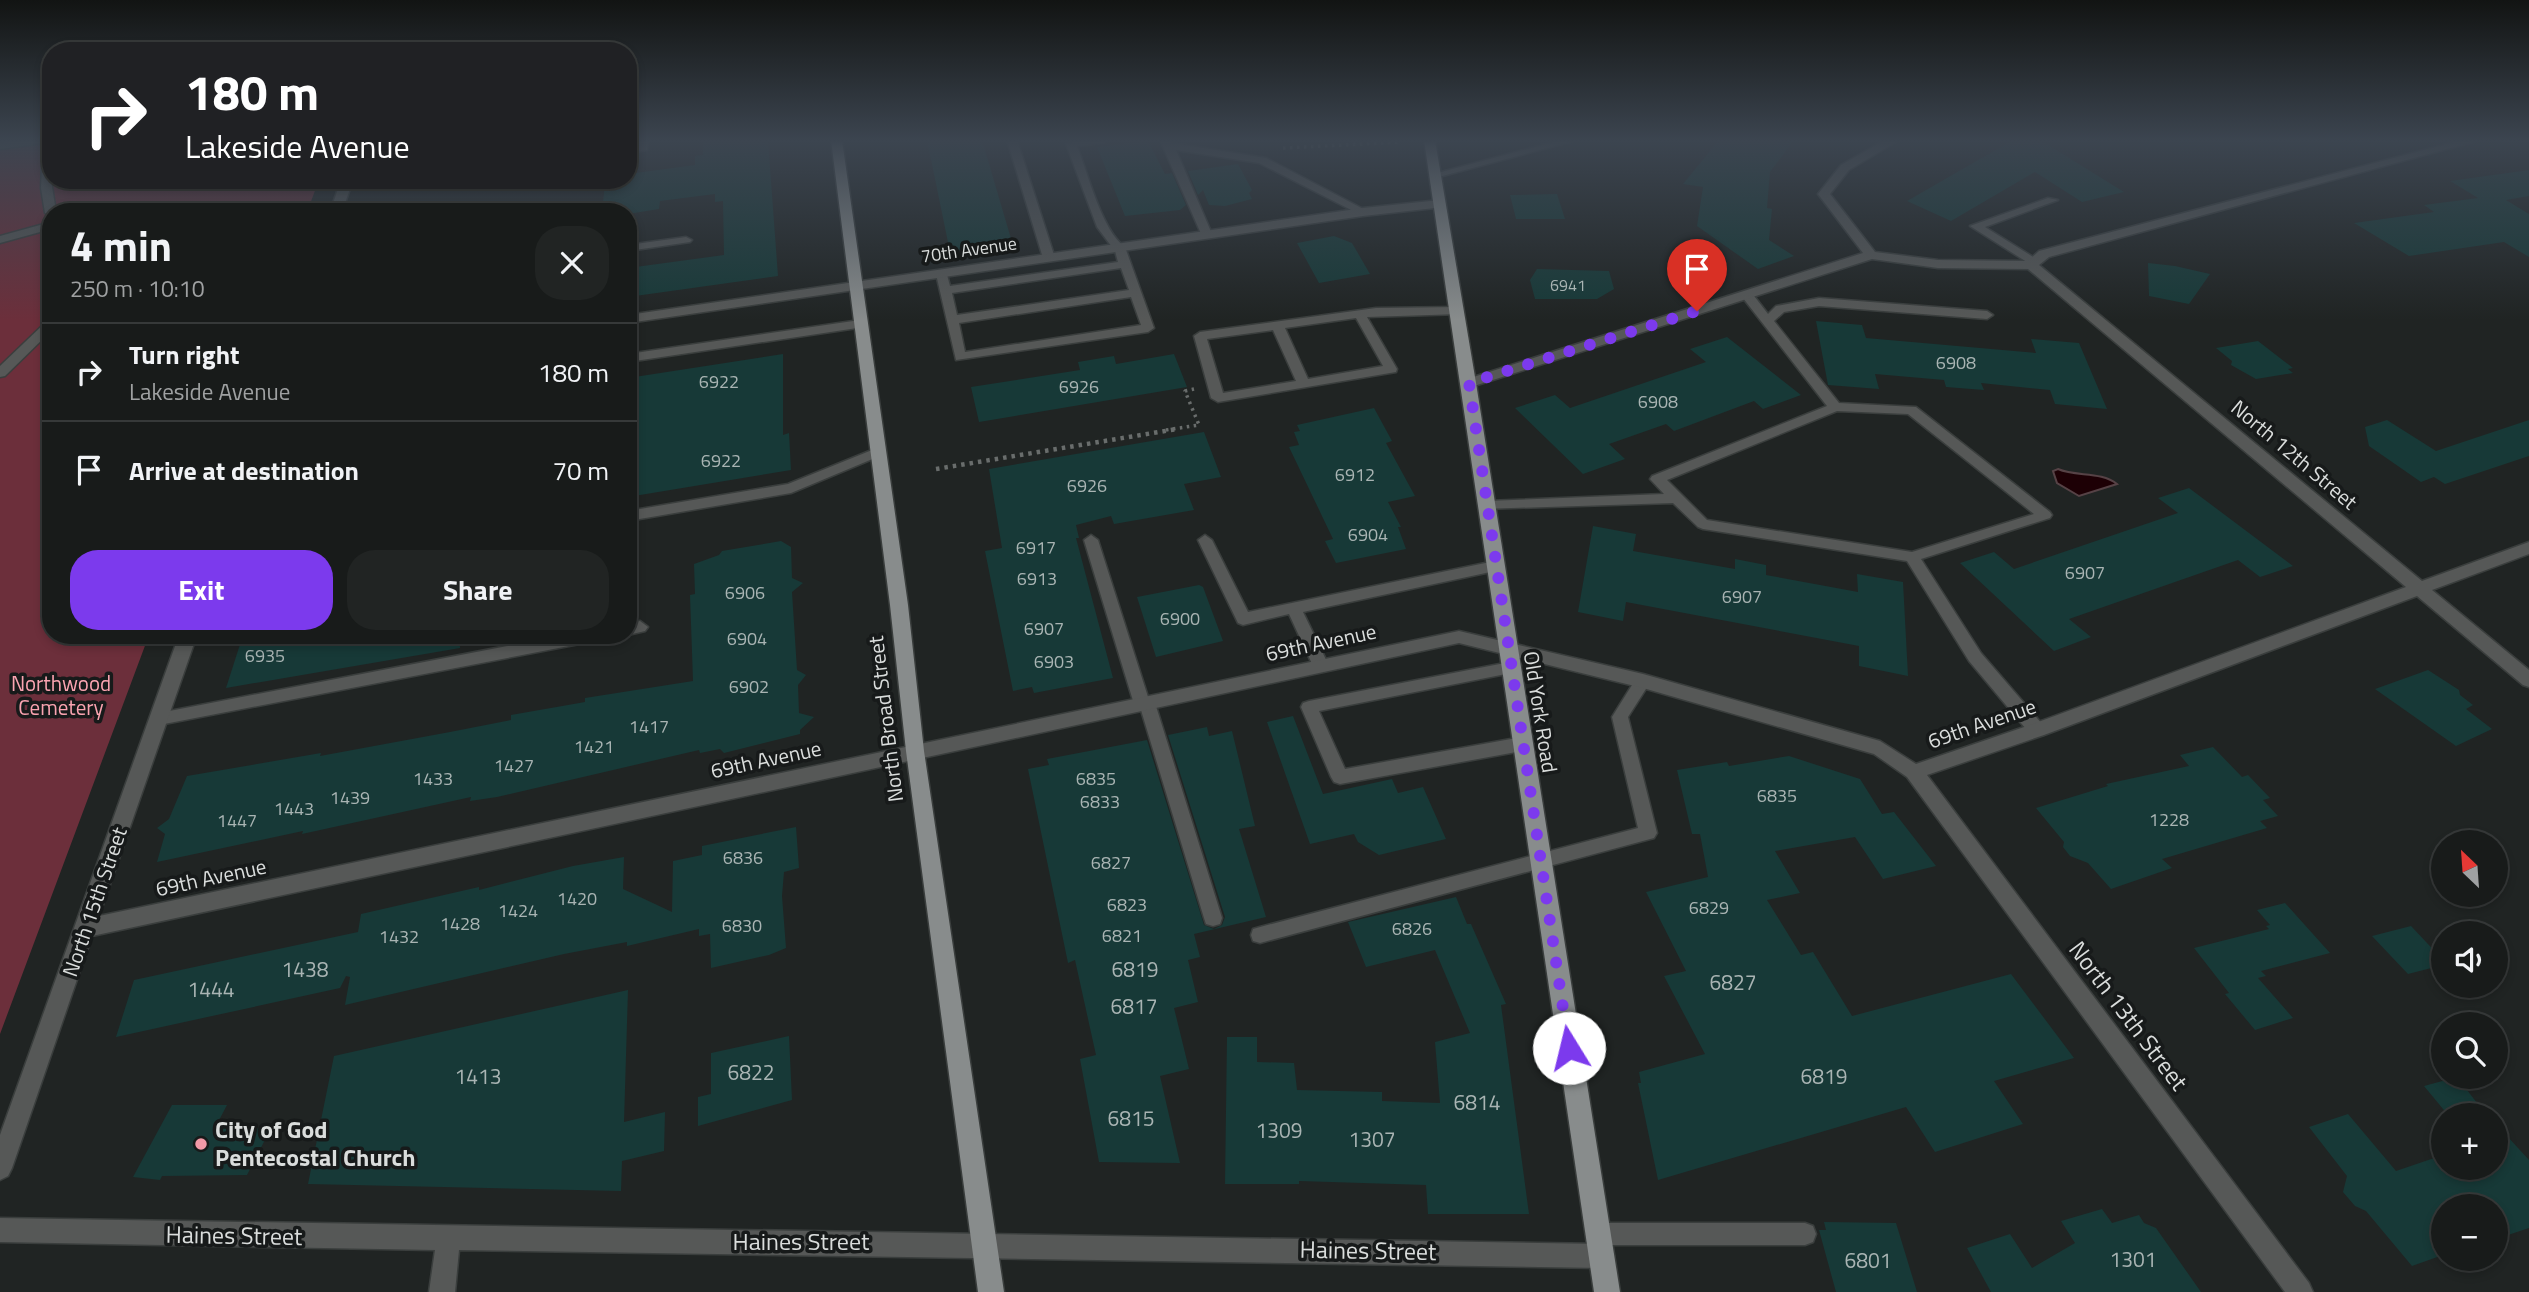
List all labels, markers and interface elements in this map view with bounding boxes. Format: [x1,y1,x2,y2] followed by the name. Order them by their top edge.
[185,54,319,129] text: 180 m
[70,70,161,161] icon: right
[185,122,410,170] text: Lakeside Avenue
[70,213,172,277] text: 4 min
[535,226,609,300] button: close
[919,229,1019,270] street label: 70th Avenue
[1667,239,1727,311] pin
[1678,250,1716,288] icon: arrive
[70,271,205,306] text: 250 m · 10:10
[1550,273,1586,297] house number: 6941
[129,335,240,374] text: Turn right
[1936,349,1976,376] house number: 6908
[70,353,108,391] icon: right
[538,353,609,392] text: 180 m
[699,368,739,395] house number: 6922
[1059,373,1099,400] house number: 6926
[129,374,290,409] text: Lakeside Avenue
[1638,388,1678,415] house number: 6908
[2224,392,2365,517] street label: North 12th Street
[701,447,741,474] house number: 6922
[70,451,108,489] icon: arrive
[129,451,359,490] text: Arrive at destination
[552,451,609,490] text: 70 m
[1335,461,1375,488] house number: 6912
[1067,472,1107,499] house number: 6926
[1348,521,1388,548] house number: 6904
[1016,534,1056,561] house number: 6917
[70,550,333,630] button: Exit
[347,550,609,630] button: Share
[2065,559,2105,586] house number: 6907
[1017,565,1057,592] house number: 6913
[725,579,765,606] house number: 6906
[1722,583,1762,610] house number: 6907
[1160,605,1200,632] house number: 6900
[1024,615,1064,642] house number: 6907
[1262,615,1379,669] street label: 69th Avenue
[727,625,767,652] house number: 6904
[859,634,911,804] street label: North Broad Street
[245,642,285,669] house number: 6935
[1034,648,1074,675] house number: 6903
[1516,649,1566,775] street label: Old York Road
[11,667,111,723] park label: Northwood Cemetery
[729,673,769,700] house number: 6902
[1923,690,2040,756] street label: 69th Avenue
[629,713,669,740] house number: 1417
[707,732,824,786] street label: 69th Avenue
[574,733,614,760] house number: 1421
[494,752,534,779] house number: 1427
[413,765,453,792] house number: 1433
[1076,765,1116,792] house number: 6835
[1757,782,1797,809] house number: 6835
[330,784,370,811] house number: 1439
[1080,788,1120,815] house number: 6833
[274,795,314,822] house number: 1443
[2149,806,2189,833] house number: 1228
[217,807,257,834] house number: 1447
[53,822,135,981] street label: North 15th Street
[2431,830,2508,906] north arrow
[2431,830,2508,1271] map controls
[723,844,763,871] house number: 6836
[1091,849,1131,876] house number: 6827
[152,850,269,904] street label: 69th Avenue
[557,885,597,912] house number: 1420
[1107,891,1147,918] house number: 6823
[1689,894,1729,921] house number: 6829
[498,897,538,924] house number: 1424
[440,910,480,937] house number: 1428
[722,912,762,939] house number: 6830
[1392,915,1432,942] house number: 6826
[2431,921,2508,998] button: sound
[1102,922,1142,949] house number: 6821
[379,923,419,950] house number: 1432
[2061,933,2197,1098] street label: North 13th Street
[281,953,329,985] house number: 1438
[1111,953,1159,985] house number: 6819
[1709,966,1757,998] house number: 6827
[187,973,235,1005] house number: 1444
[1110,990,1158,1022] house number: 6817
[1532,1011,1606,1085] position arrow
[2431,1012,2508,1089] button: search
[727,1056,775,1088] house number: 6822
[454,1060,502,1092] house number: 1413
[1800,1060,1848,1092] house number: 6819
[1453,1086,1501,1118] house number: 6814
[1107,1102,1155,1134] house number: 6815
[2431,1103,2508,1180] button: +
[215,1111,416,1175] place label: City of God Pentecostal Church
[1255,1114,1303,1146] house number: 1309
[1348,1123,1396,1155] house number: 1307
[193,1136,209,1152] marker: City of God Pentecostal Church
[2431,1194,2508,1271] button: −
[165,1216,303,1254] street label: Haines Street
[733,1223,870,1259] street label: Haines Street
[1299,1231,1437,1269] street label: Haines Street
[2109,1243,2157,1275] house number: 1301
[1844,1244,1892,1276] house number: 6801

